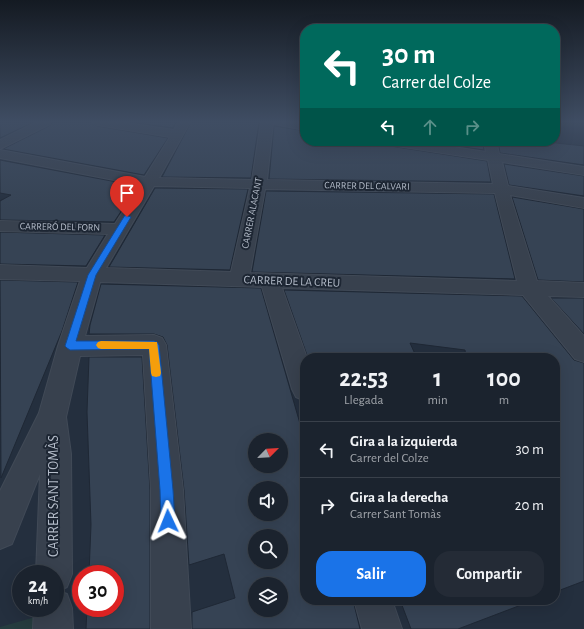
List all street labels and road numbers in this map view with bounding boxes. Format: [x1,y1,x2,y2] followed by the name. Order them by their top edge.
[240,176,264,249] street label: CARRER ALACANT
[324,180,410,192] street label: CARRER DEL CALVARI
[20,219,100,233] street label: CARRERÓ DEL FORN
[244,273,340,289] street label: CARRER DE LA CREU
[44,435,61,557] street label: CARRER SANT TOMÀS

